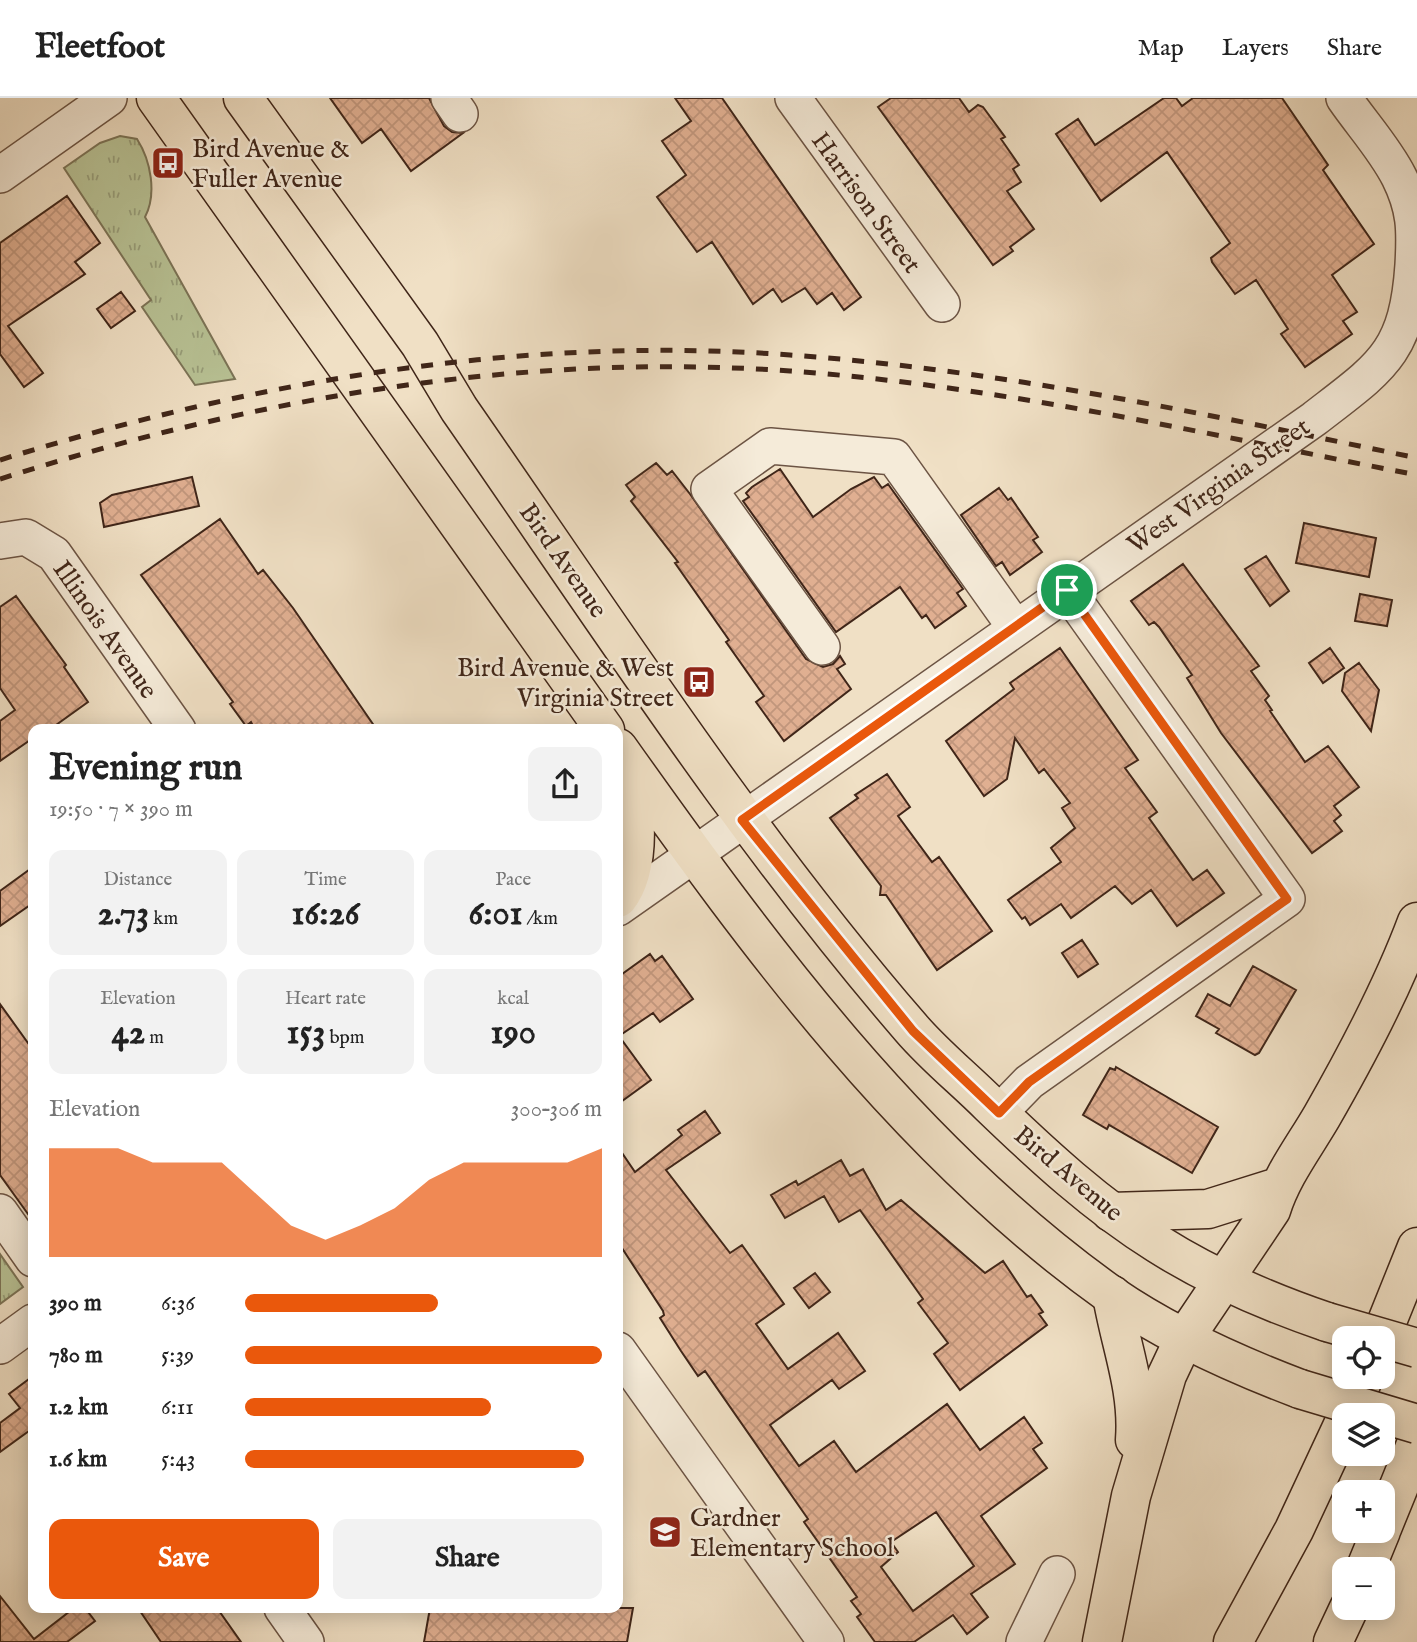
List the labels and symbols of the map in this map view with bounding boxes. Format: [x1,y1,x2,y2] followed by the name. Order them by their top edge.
[803,126,928,280] street label: Harrison Street
[192,133,350,196] place label: Bird Avenue & Fuller Avenue
[149,144,187,182] bus stop icon: Bird Avenue & Fuller Avenue
[1121,411,1317,562] street label: West Virginia Street
[511,497,614,625] street label: Bird Avenue
[45,554,165,705] street label: Illinois Avenue
[1037,560,1097,620] pin
[457,652,674,715] place label: Bird Avenue & West Virginia Street
[680,663,718,701] bus stop icon: Bird Avenue & West Virginia Street
[1007,1119,1130,1229] street label: Bird Avenue
[690,1502,895,1565] place label: Gardner Elementary School
[646,1513,684,1551] school or university icon: Gardner Elementary School

